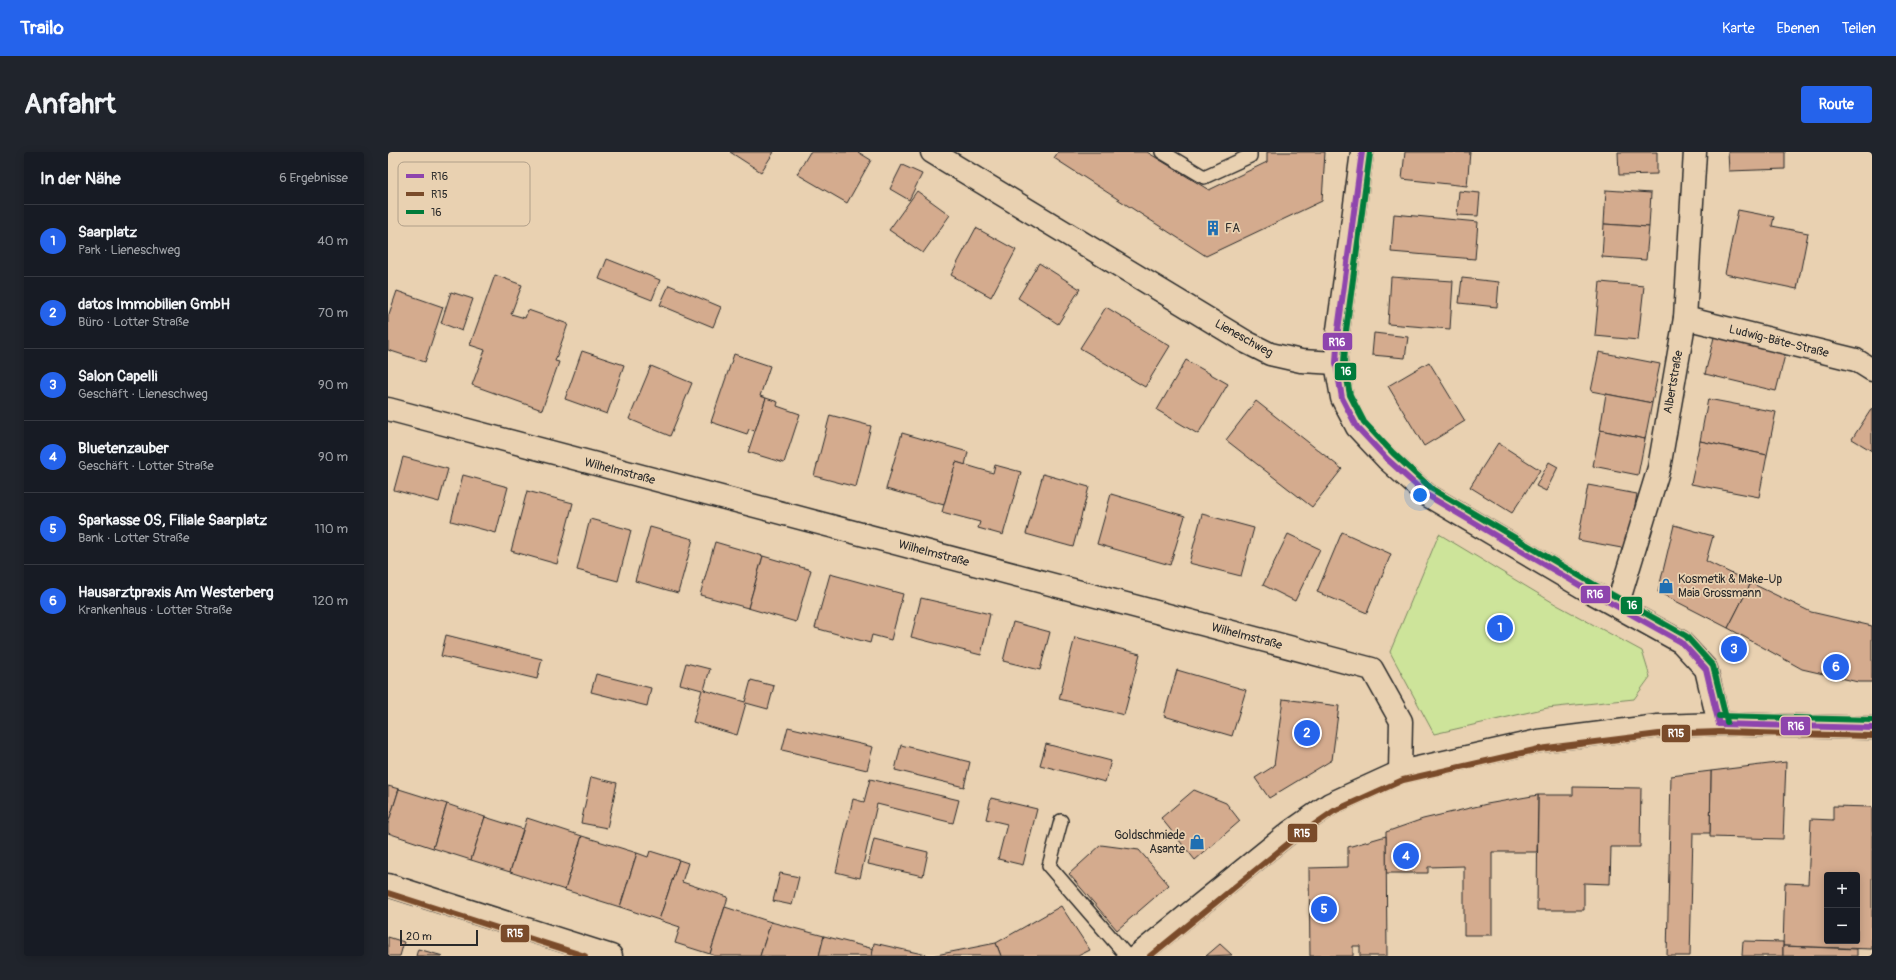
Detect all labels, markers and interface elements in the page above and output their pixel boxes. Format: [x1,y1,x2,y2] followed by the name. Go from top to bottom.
[20,16,64,40] text: Trailo
[1722,20,1755,37] text: Karte
[1777,20,1820,37] text: Ebenen
[1842,20,1876,37] text: Teilen
[1801,86,1872,123] button: Route
[24,87,116,122] text: Anfahrt
[398,162,530,226] legend
[40,168,121,189] text: In der Nähe
[279,170,348,186] text: 6 Ergebnisse
[431,170,448,183] text: R16
[431,188,448,201] text: R15
[431,206,442,219] text: 16
[1204,219,1222,237] building icon: FA
[1225,221,1240,236] place label: FA
[78,223,137,242] text: Saarplatz
[50,233,56,249] text: 1
[317,233,348,249] text: 40 m
[78,242,180,258] text: Park · Lieneschweg
[78,295,230,314] text: datos Immobilien GmbH
[49,305,57,321] text: 2
[318,305,348,321] text: 70 m
[78,314,189,330] text: Büro · Lotter Straße
[1212,316,1276,361] street label: Lieneschweg
[1727,322,1831,361] street label: Ludwig-Bäte-Straße
[1322,332,1353,351] line badge: R16
[1328,336,1346,349] text: R16
[1661,349,1686,415] street label: Albertstraße
[1334,362,1357,381] line badge: 16
[1341,365,1352,378] text: 16
[78,367,157,386] text: Salon Capelli
[49,377,57,393] text: 3
[318,377,348,393] text: 90 m
[78,386,208,402] text: Geschäft · Lieneschweg
[78,439,169,458] text: Bluetenzauber
[49,449,57,465] text: 4
[318,449,348,465] text: 90 m
[583,455,657,488] street label: Wilhelmstraße
[78,458,214,474] text: Geschäft · Lotter Straße
[1410,485,1430,505] your location
[78,511,267,530] text: Sparkasse OS, Filiale Saarplatz
[49,521,57,537] text: 5
[315,521,348,537] text: 110 m
[78,530,189,546] text: Bank · Lotter Straße
[897,537,971,570] street label: Wilhelmstraße
[1678,572,1783,601] place label: Kosmetik & Make-Up Maia Grossmann
[1657,577,1675,595] shop icon: Kosmetik & Make-Up Maia Grossmann
[78,583,274,602] text: Hausarztpraxis Am Westerberg
[1580,585,1611,604] line badge: R16
[1586,588,1604,601] text: R16
[49,593,57,609] text: 6
[312,593,348,609] text: 120 m
[1620,596,1643,615] line badge: 16
[1627,599,1638,612] text: 16
[78,602,232,618] text: Krankenhaus · Lotter Straße
[1487,613,1513,643] pin: 1
[1210,620,1284,653] street label: Wilhelmstraße
[1721,634,1747,664] pin: 3
[1823,652,1849,682] pin: 6
[1780,716,1811,736] line badge: R16
[1294,718,1320,748] pin: 2
[1787,720,1805,733] text: R16
[1661,724,1691,743] line badge: R15
[1668,727,1684,740] text: R15
[1287,823,1318,843] line badge: R15
[1294,827,1310,840] text: R15
[1114,828,1185,857] place label: Goldschmiede Asante
[1188,833,1206,851] shop icon: Goldschmiede Asante
[1393,841,1419,871] pin: 4
[1824,872,1860,944] map controls
[1824,872,1860,908] button: +
[1311,894,1337,924] pin: 5
[1824,908,1860,944] button: −
[500,924,530,943] line badge: R15
[507,927,523,940] text: R15
[400,928,478,947] scale bar
[406,930,432,943] text: 20 m

